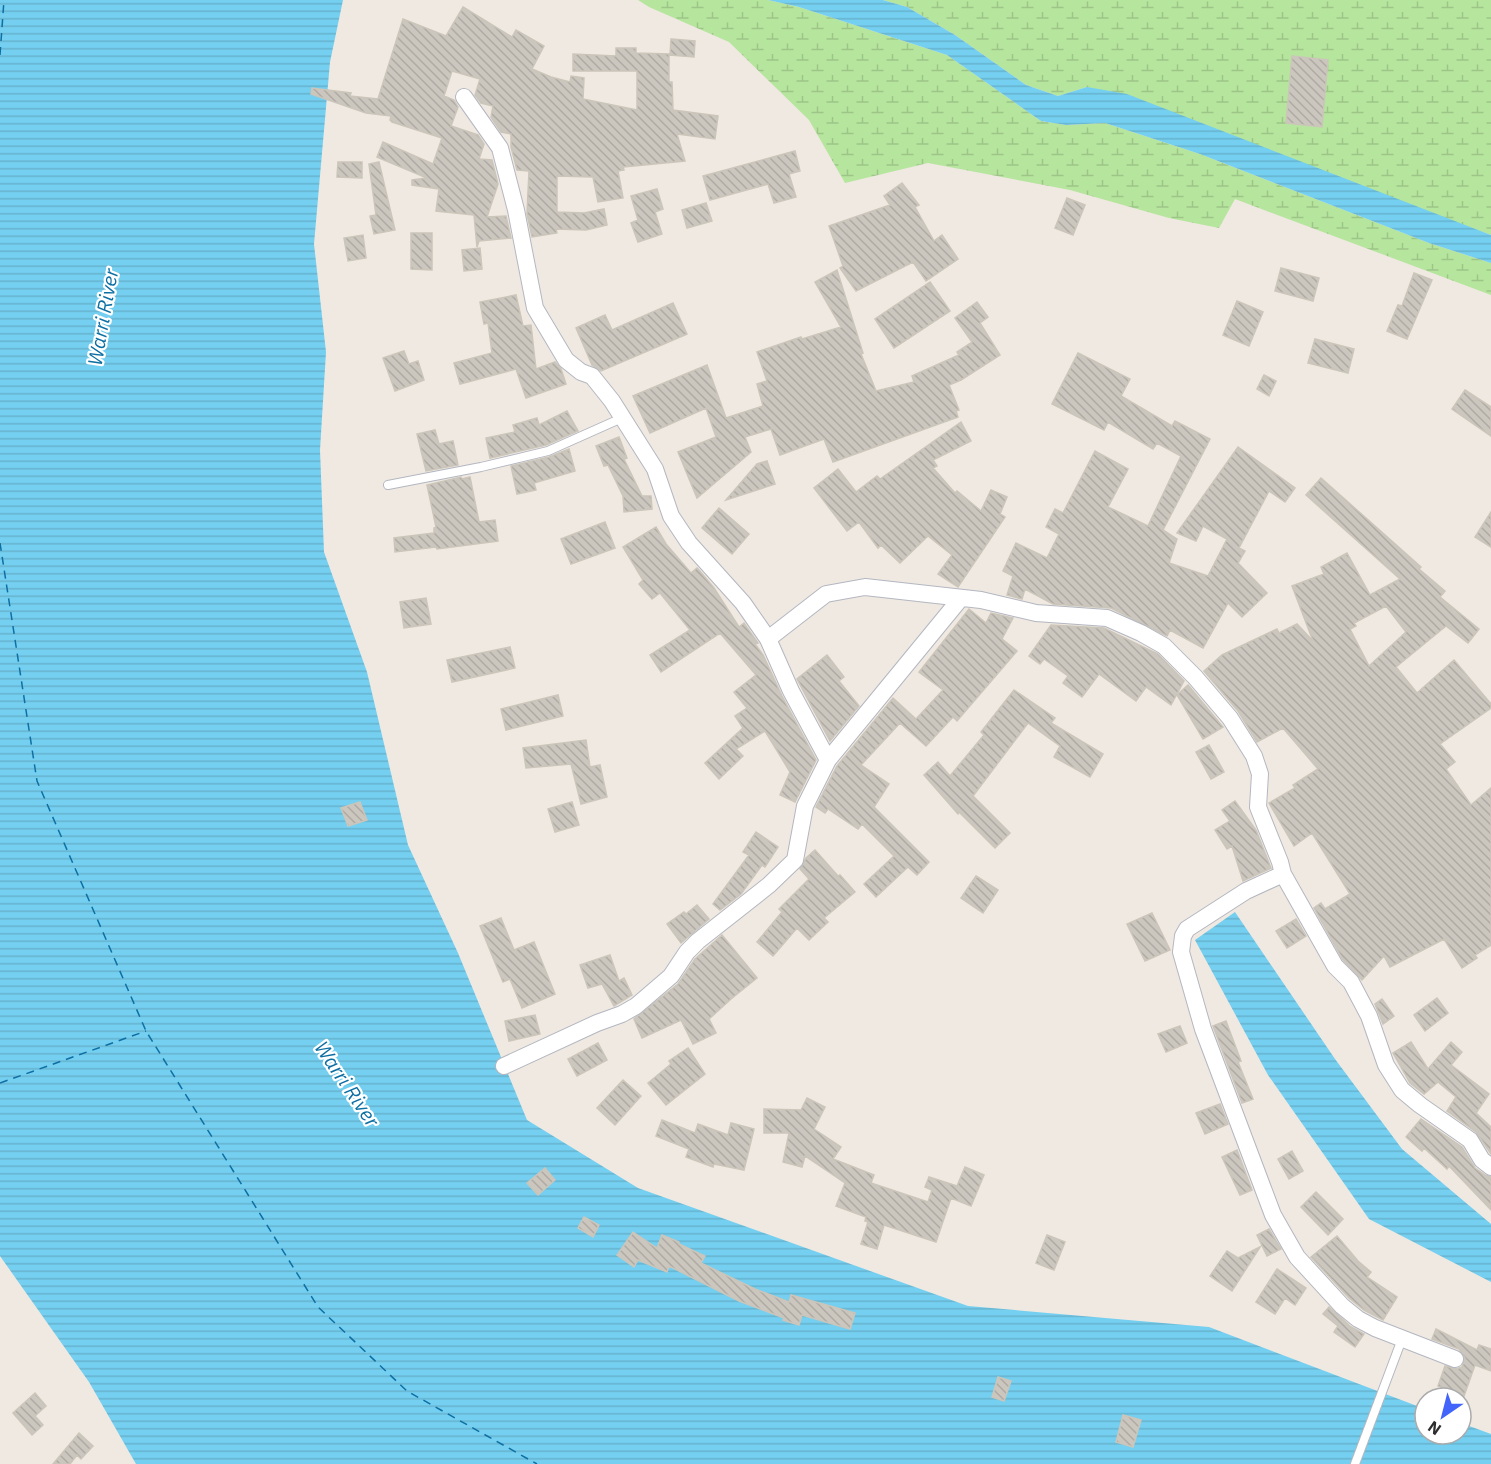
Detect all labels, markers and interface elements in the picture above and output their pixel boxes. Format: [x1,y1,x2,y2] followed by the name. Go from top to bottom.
[81,266,124,368] water label: Warri River
[309,1036,386,1132] water label: Warri River
[1413,1386,1473,1446] north arrow
[1424,1417,1445,1440] text: N

